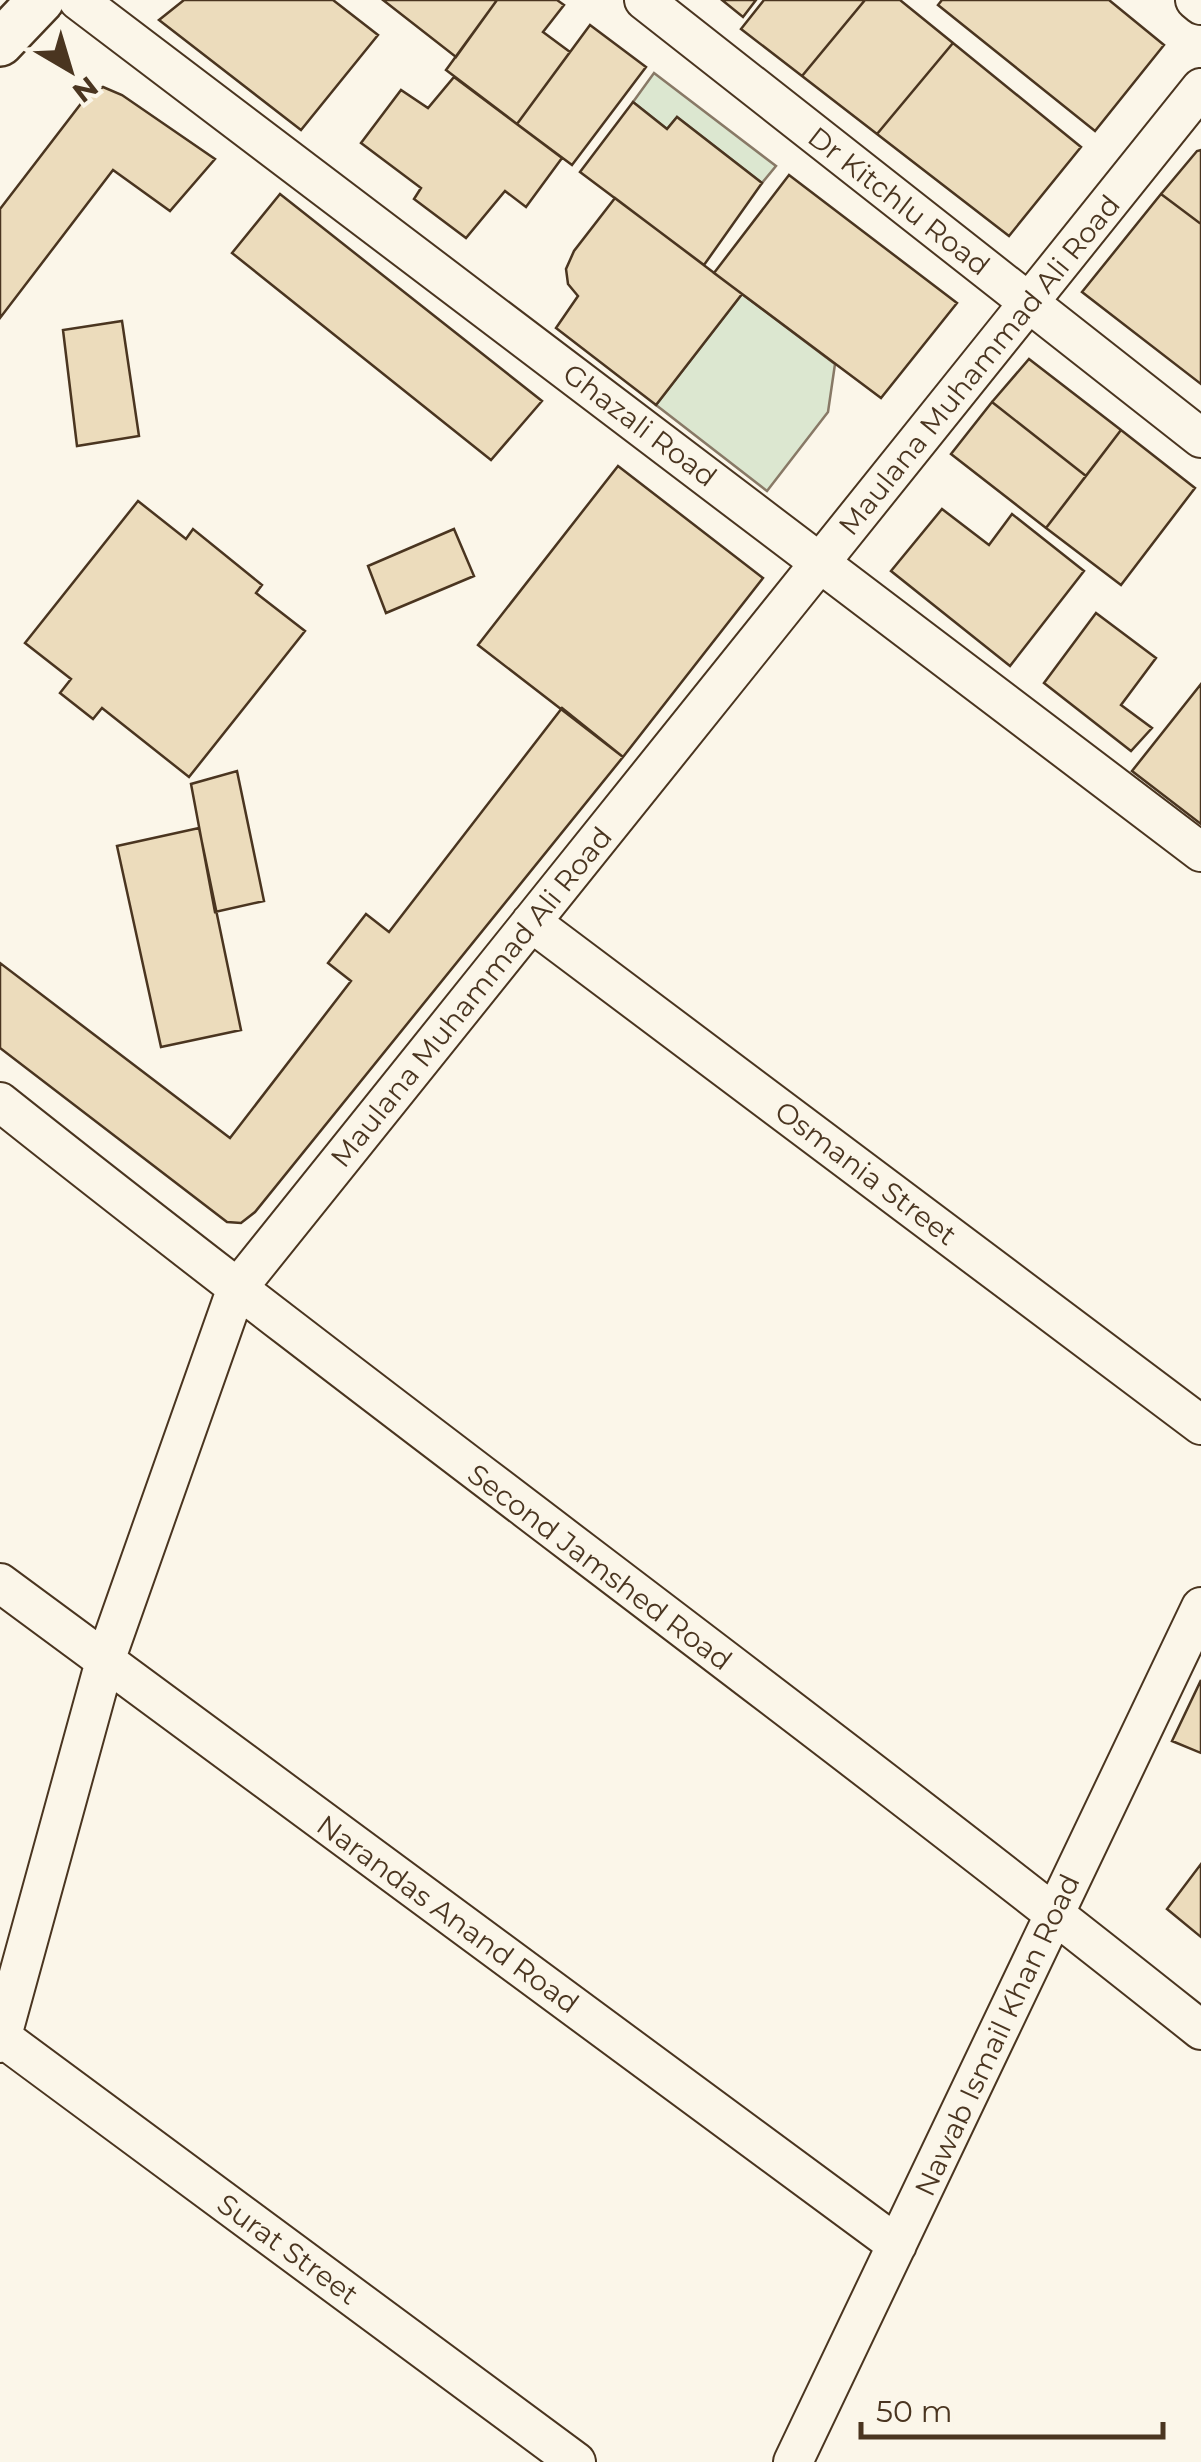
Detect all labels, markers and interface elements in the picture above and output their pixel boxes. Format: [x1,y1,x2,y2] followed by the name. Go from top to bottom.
[20,20,120,120] north arrow
[66,69,105,110] text: N
[801,120,997,282] street label: Dr Kitchlu Road
[831,188,1127,542] street label: Maulana Muhammad Ali Road
[556,356,724,494] street label: Ghazali Road
[323,820,619,1174] street label: Maulana Muhammad Ali Road
[769,1094,963,1252] street label: Osmania Street
[461,1457,739,1677] street label: Second Jamshed Road
[310,1808,586,2020] street label: Narandas Anand Road
[907,1869,1087,2201] street label: Nawab Ismail Khan Road
[211,2186,365,2312] street label: Surat Street
[861,2377,1164,2439] scale bar
[876,2393,953,2430] text: 50 m

